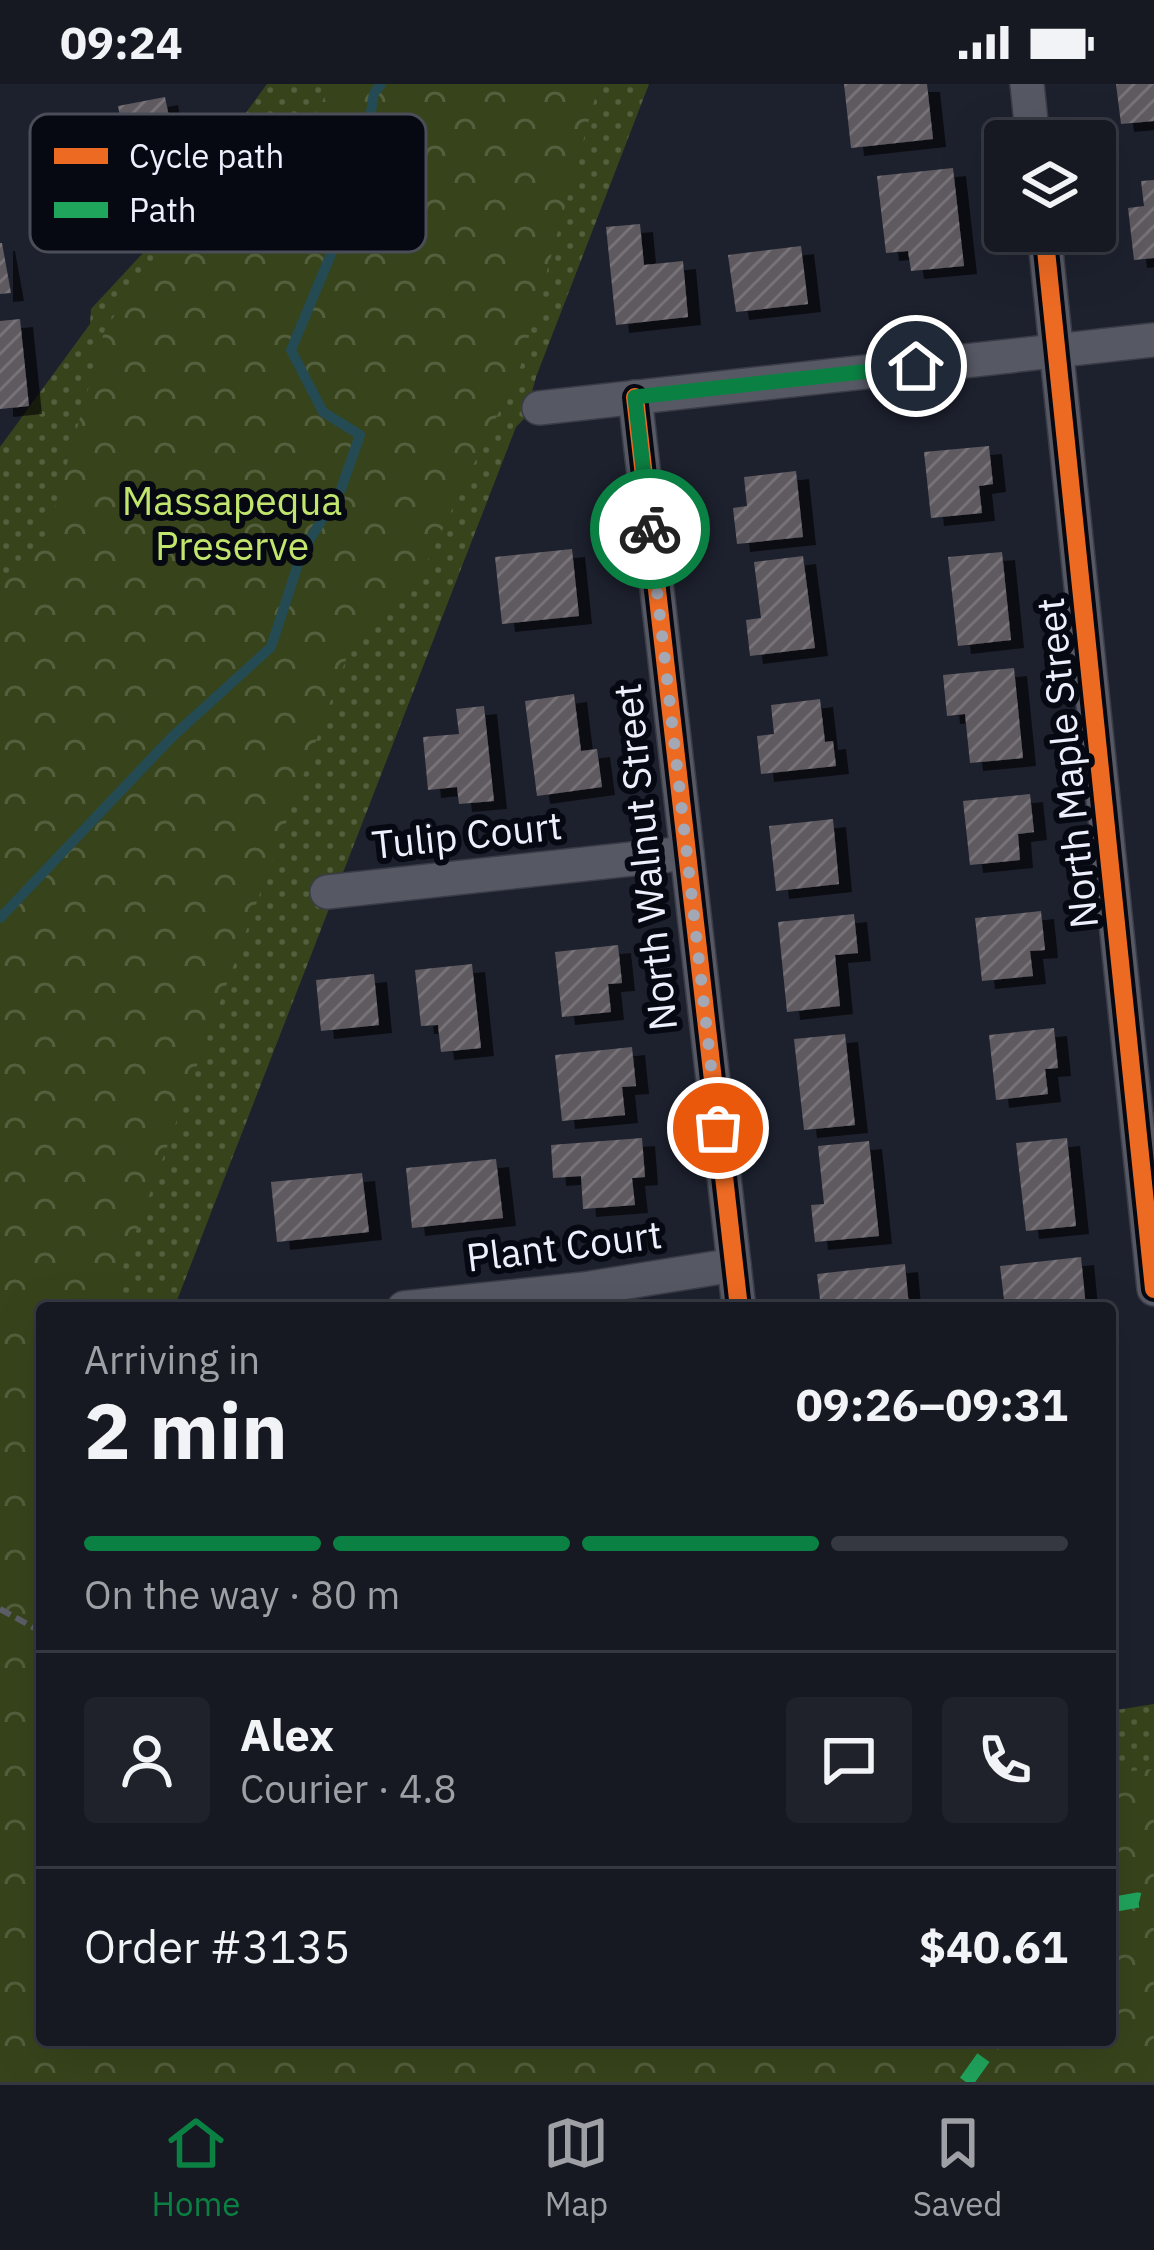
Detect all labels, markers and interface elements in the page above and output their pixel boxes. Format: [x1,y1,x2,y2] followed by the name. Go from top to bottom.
[60,13,183,71] text: 09:24
[30,114,426,252] legend
[984,120,1116,252] map controls
[984,120,1116,252] button: layers
[129,134,284,177] text: Cycle path
[129,188,197,231] text: Path
[865,315,967,417] pin
[883,333,949,399] icon: home
[590,469,710,589] courier
[122,475,342,571] park label: Massapequa Preserve
[617,496,683,562] icon: bike
[1024,595,1109,931] street label: North Maple Street
[601,681,688,1033] street label: North Walnut Street
[369,799,565,870] street label: Tulip Court
[667,1077,769,1179] pin
[685,1095,751,1161] icon: bag
[463,1208,665,1283] street label: Plant Court
[84,1334,260,1385] text: Arriving in
[796,1375,1068,1433] text: 09:26–09:31
[84,1379,288,1480] text: 2 min
[84,1569,400,1620] text: On the way · 80 m
[84,1697,210,1823] button: person
[786,1697,912,1823] button: chat
[942,1697,1068,1823] button: phone
[240,1705,334,1763] text: Alex
[240,1763,457,1814] text: Courier · 4.8
[84,1917,350,1975] text: Order #3135
[919,1917,1068,1975] text: $40.61
[152,2110,240,2225] tab: Home
[543,2110,609,2225] tab: Map
[913,2110,1002,2225] tab: Saved

